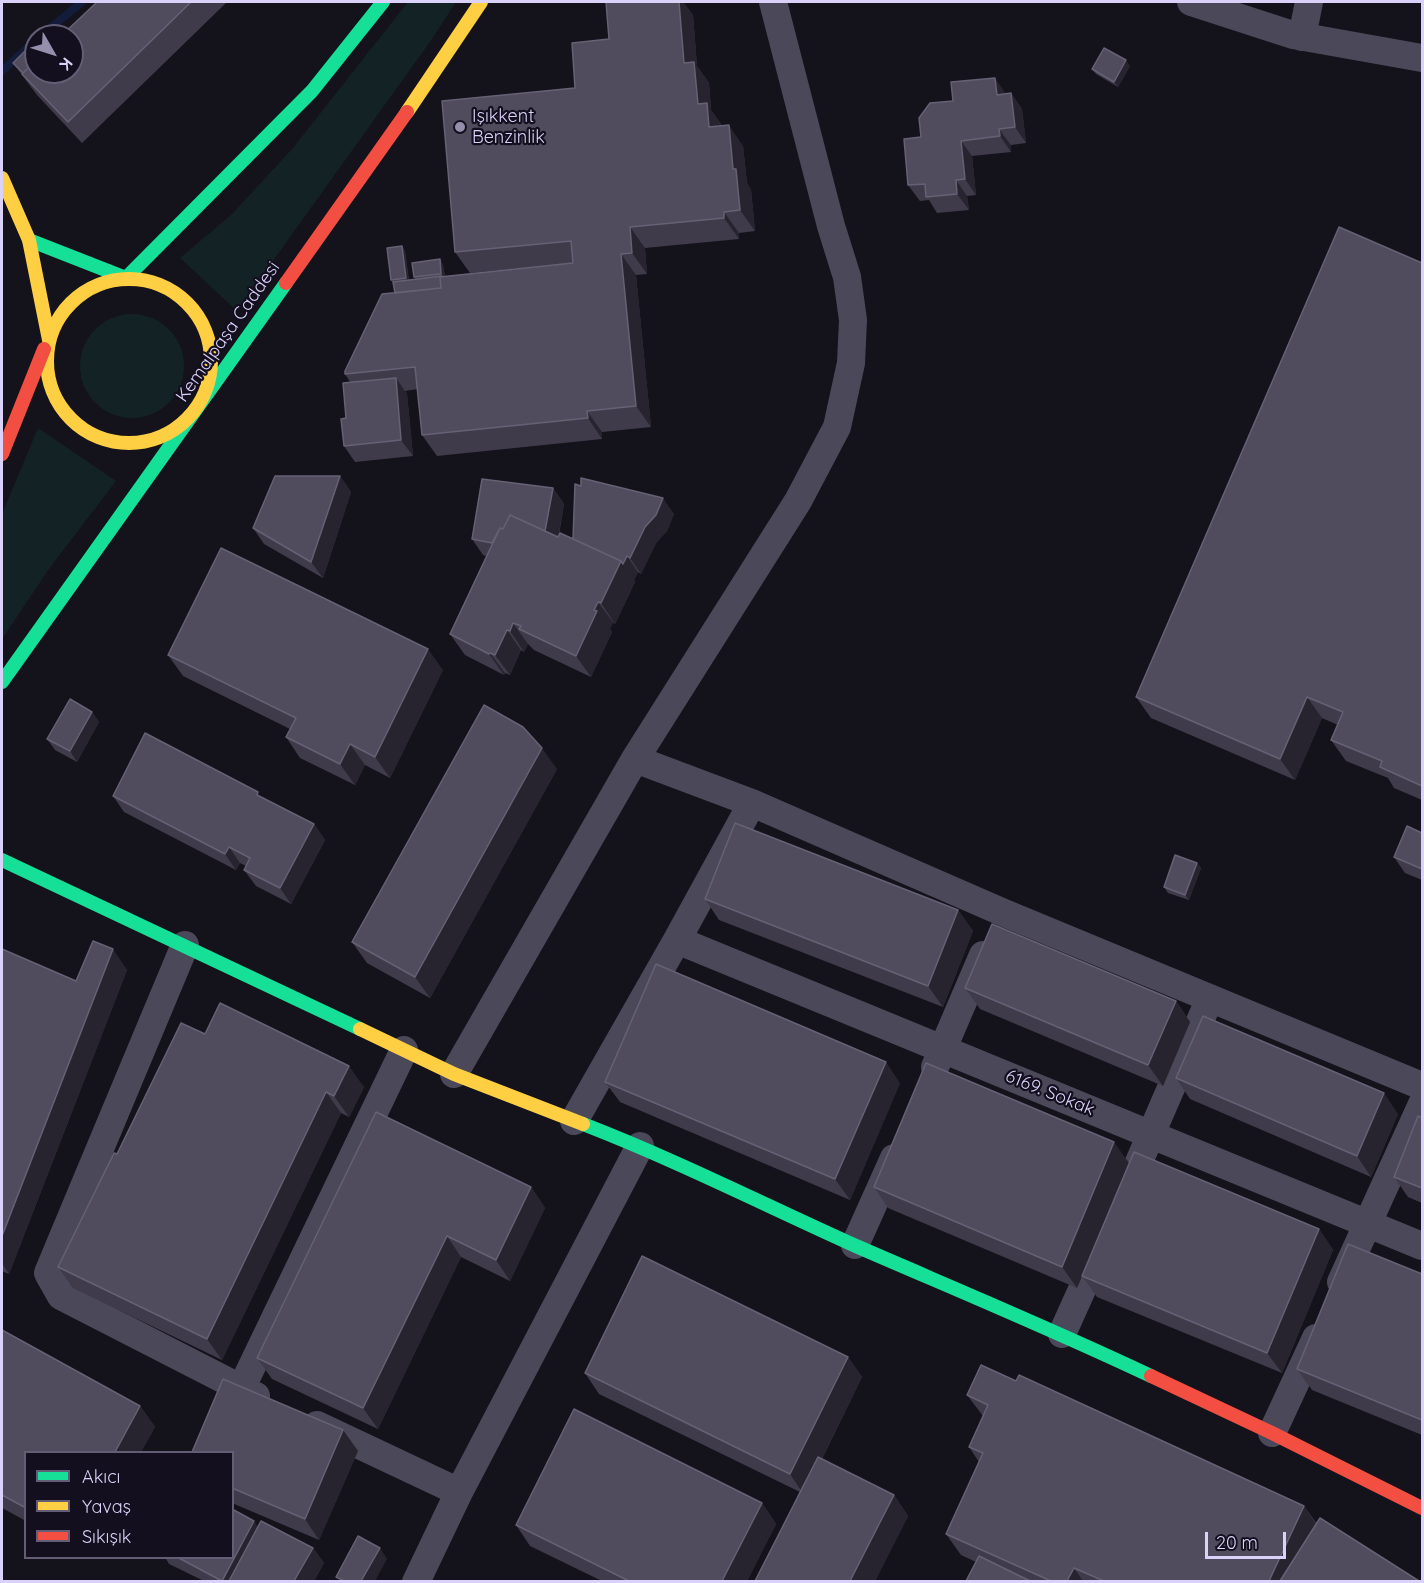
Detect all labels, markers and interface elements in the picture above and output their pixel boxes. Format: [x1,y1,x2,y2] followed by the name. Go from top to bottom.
[24,24,84,84] north arrow
[55,54,78,74] text: K
[472,106,545,148] place label: Işıkkent Benzinlik
[453,120,467,134] marker: Işıkkent Benzinlik
[171,258,285,406] street label: Kemalpaşa Caddesi
[1002,1065,1098,1121] street label: 6169. Sokak
[24,1451,234,1559] legend
[82,1465,120,1488] text: Akıcı
[82,1495,131,1518] text: Yavaş
[1208,1520,1289,1558] scale bar
[82,1525,131,1548] text: Sıkışık
[1216,1531,1258,1554] text: 20 m

